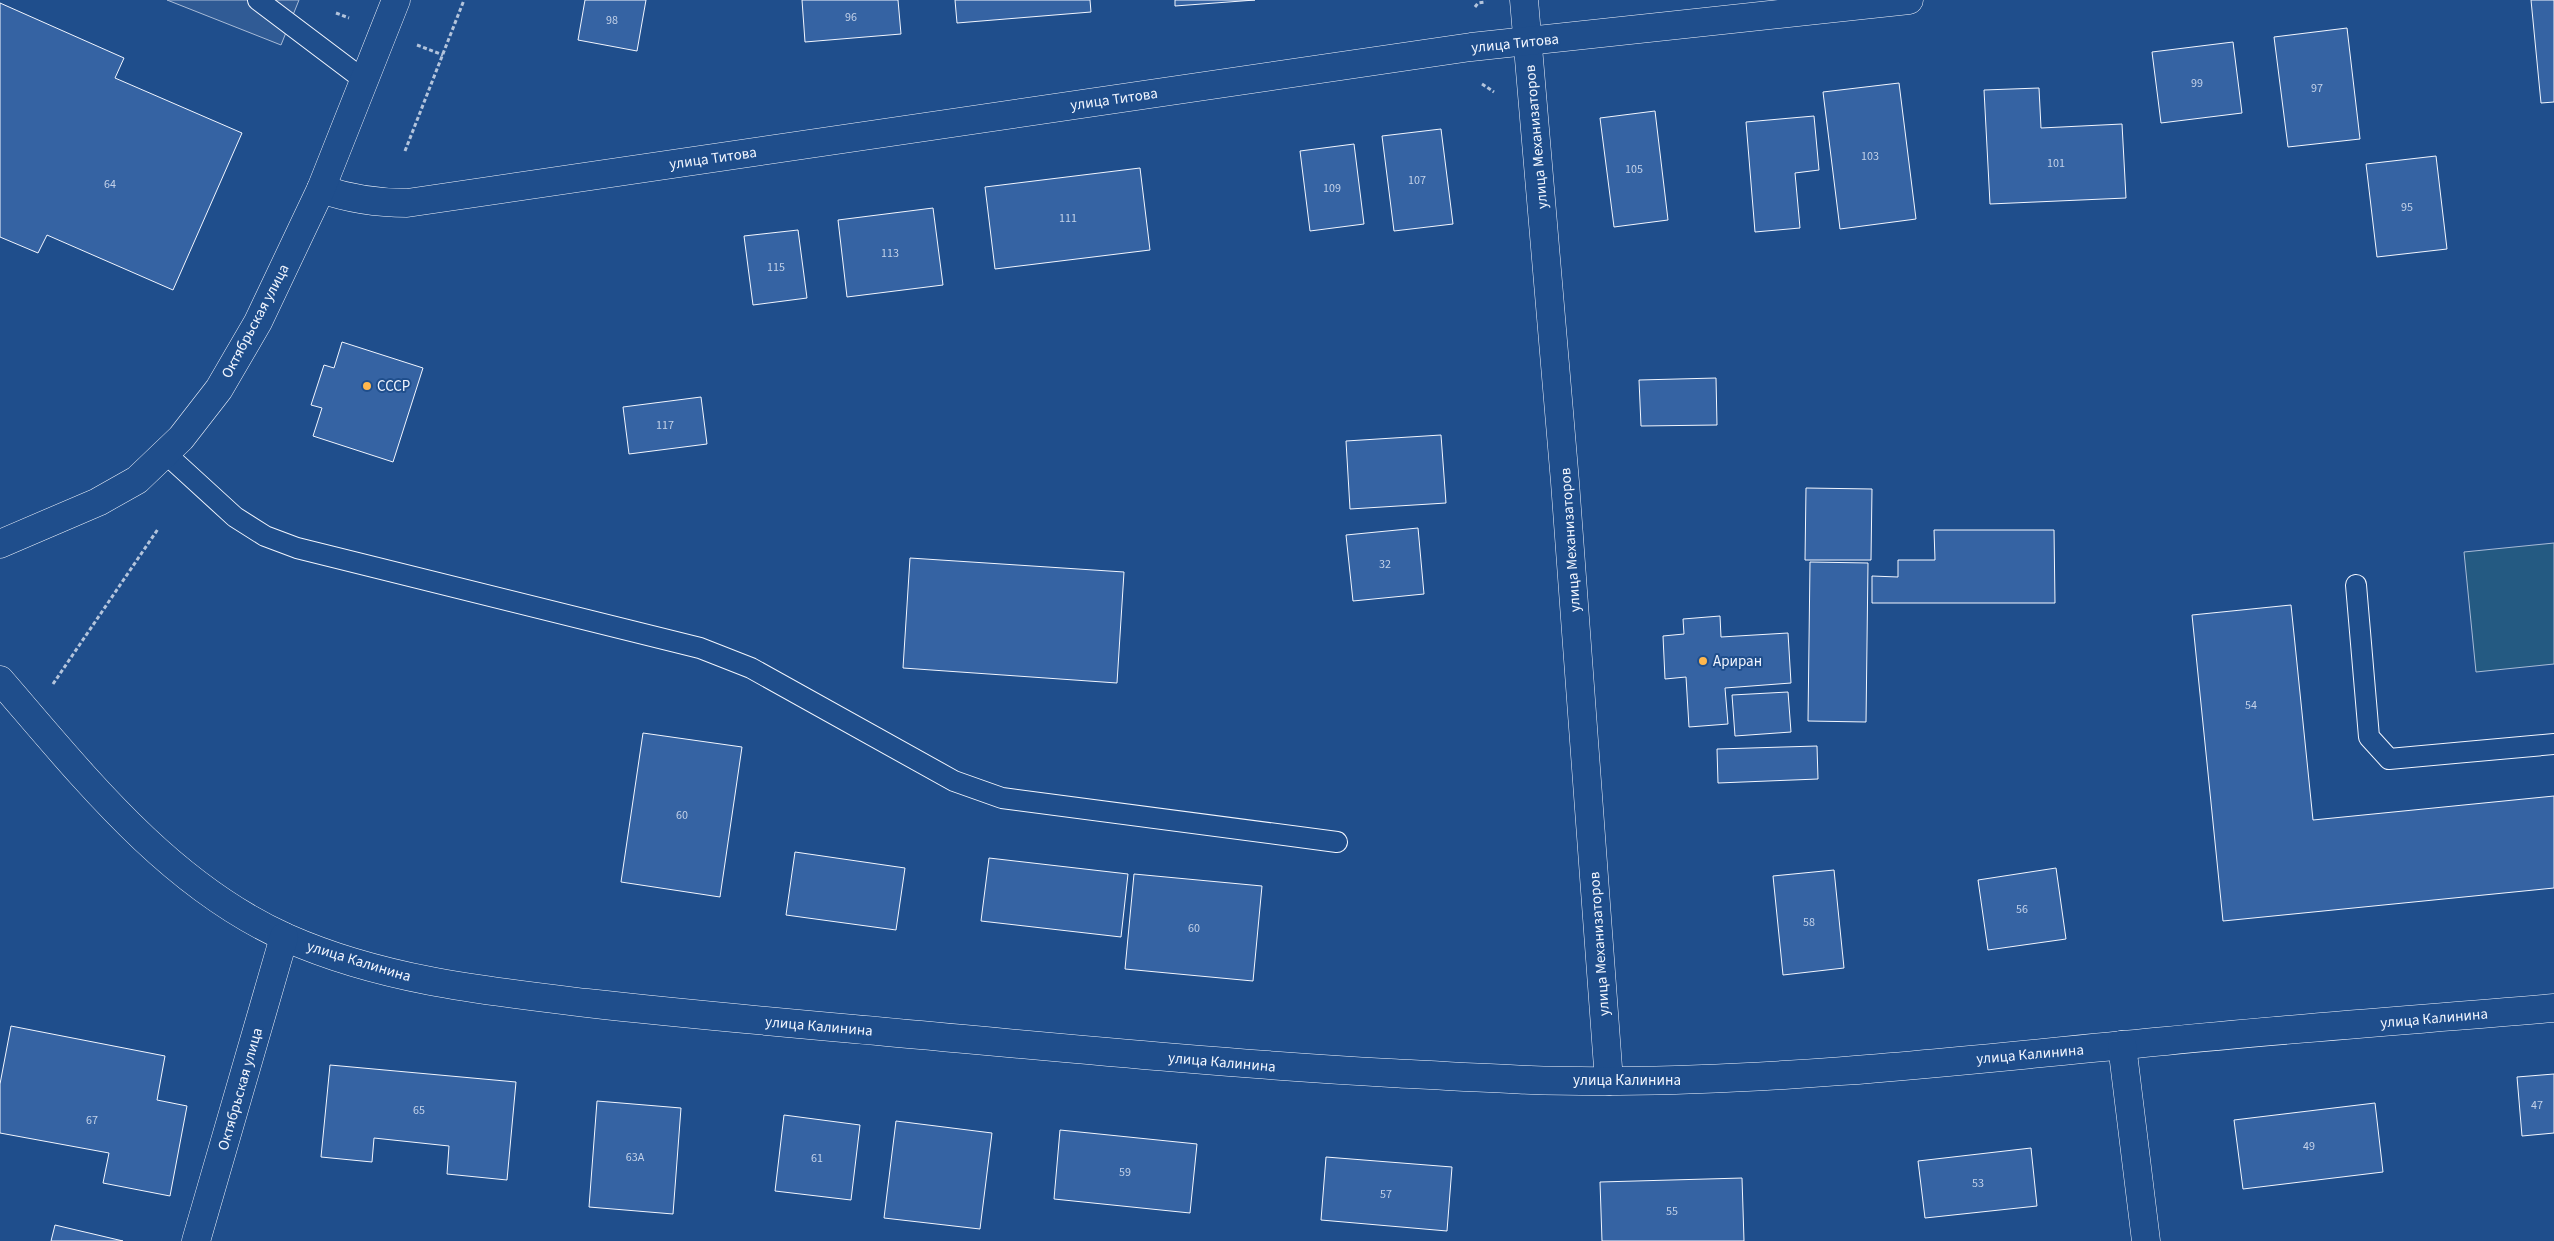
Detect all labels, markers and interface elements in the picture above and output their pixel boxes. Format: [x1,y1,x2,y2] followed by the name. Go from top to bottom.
[845,9,857,26] house number: 96
[606,12,618,29] house number: 98
[1470,28,1560,59] street label: улица Титова
[1520,64,1553,210] street label: улица Механизаторов
[2191,75,2203,92] house number: 99
[2311,80,2323,97] house number: 97
[1069,83,1159,116] street label: улица Титова
[668,142,758,175] street label: улица Титова
[1861,148,1879,165] house number: 103
[2047,155,2065,172] house number: 101
[1625,161,1643,178] house number: 105
[1408,172,1426,189] house number: 107
[104,176,116,193] house number: 64
[1323,180,1341,197] house number: 109
[2401,199,2413,216] house number: 95
[1059,210,1077,227] house number: 111
[881,245,899,262] house number: 113
[767,259,785,276] house number: 115
[216,260,294,382] street label: Октябрьская улица
[377,376,410,397] place label: СССР
[361,380,373,392] marker: СССР
[656,417,674,434] house number: 117
[1555,467,1586,613] street label: улица Механизаторов
[1379,556,1391,573] house number: 32
[1713,651,1762,672] place label: Ариран
[1697,655,1709,667] marker: Ариран
[2245,697,2257,714] house number: 54
[676,807,688,824] house number: 60
[1584,871,1615,1017] street label: улица Механизаторов
[2016,901,2028,918] house number: 56
[1803,914,1815,931] house number: 58
[1188,920,1200,937] house number: 60
[304,936,414,987] street label: улица Калинина
[2379,1003,2489,1034] street label: улица Калинина
[764,1011,874,1042] street label: улица Калинина
[213,1025,268,1153] street label: Октябрьская улица
[1975,1039,2085,1070] street label: улица Калинина
[1167,1047,1277,1078] street label: улица Калинина
[1573,1070,1681,1091] street label: улица Калинина
[2531,1097,2543,1114] house number: 47
[413,1102,425,1119] house number: 65
[86,1112,98,1129] house number: 67
[2303,1138,2315,1155] house number: 49
[626,1149,645,1166] house number: 63А
[811,1150,823,1167] house number: 61
[1119,1164,1131,1181] house number: 59
[1972,1175,1984,1192] house number: 53
[1380,1186,1392,1203] house number: 57
[1666,1203,1678,1220] house number: 55

